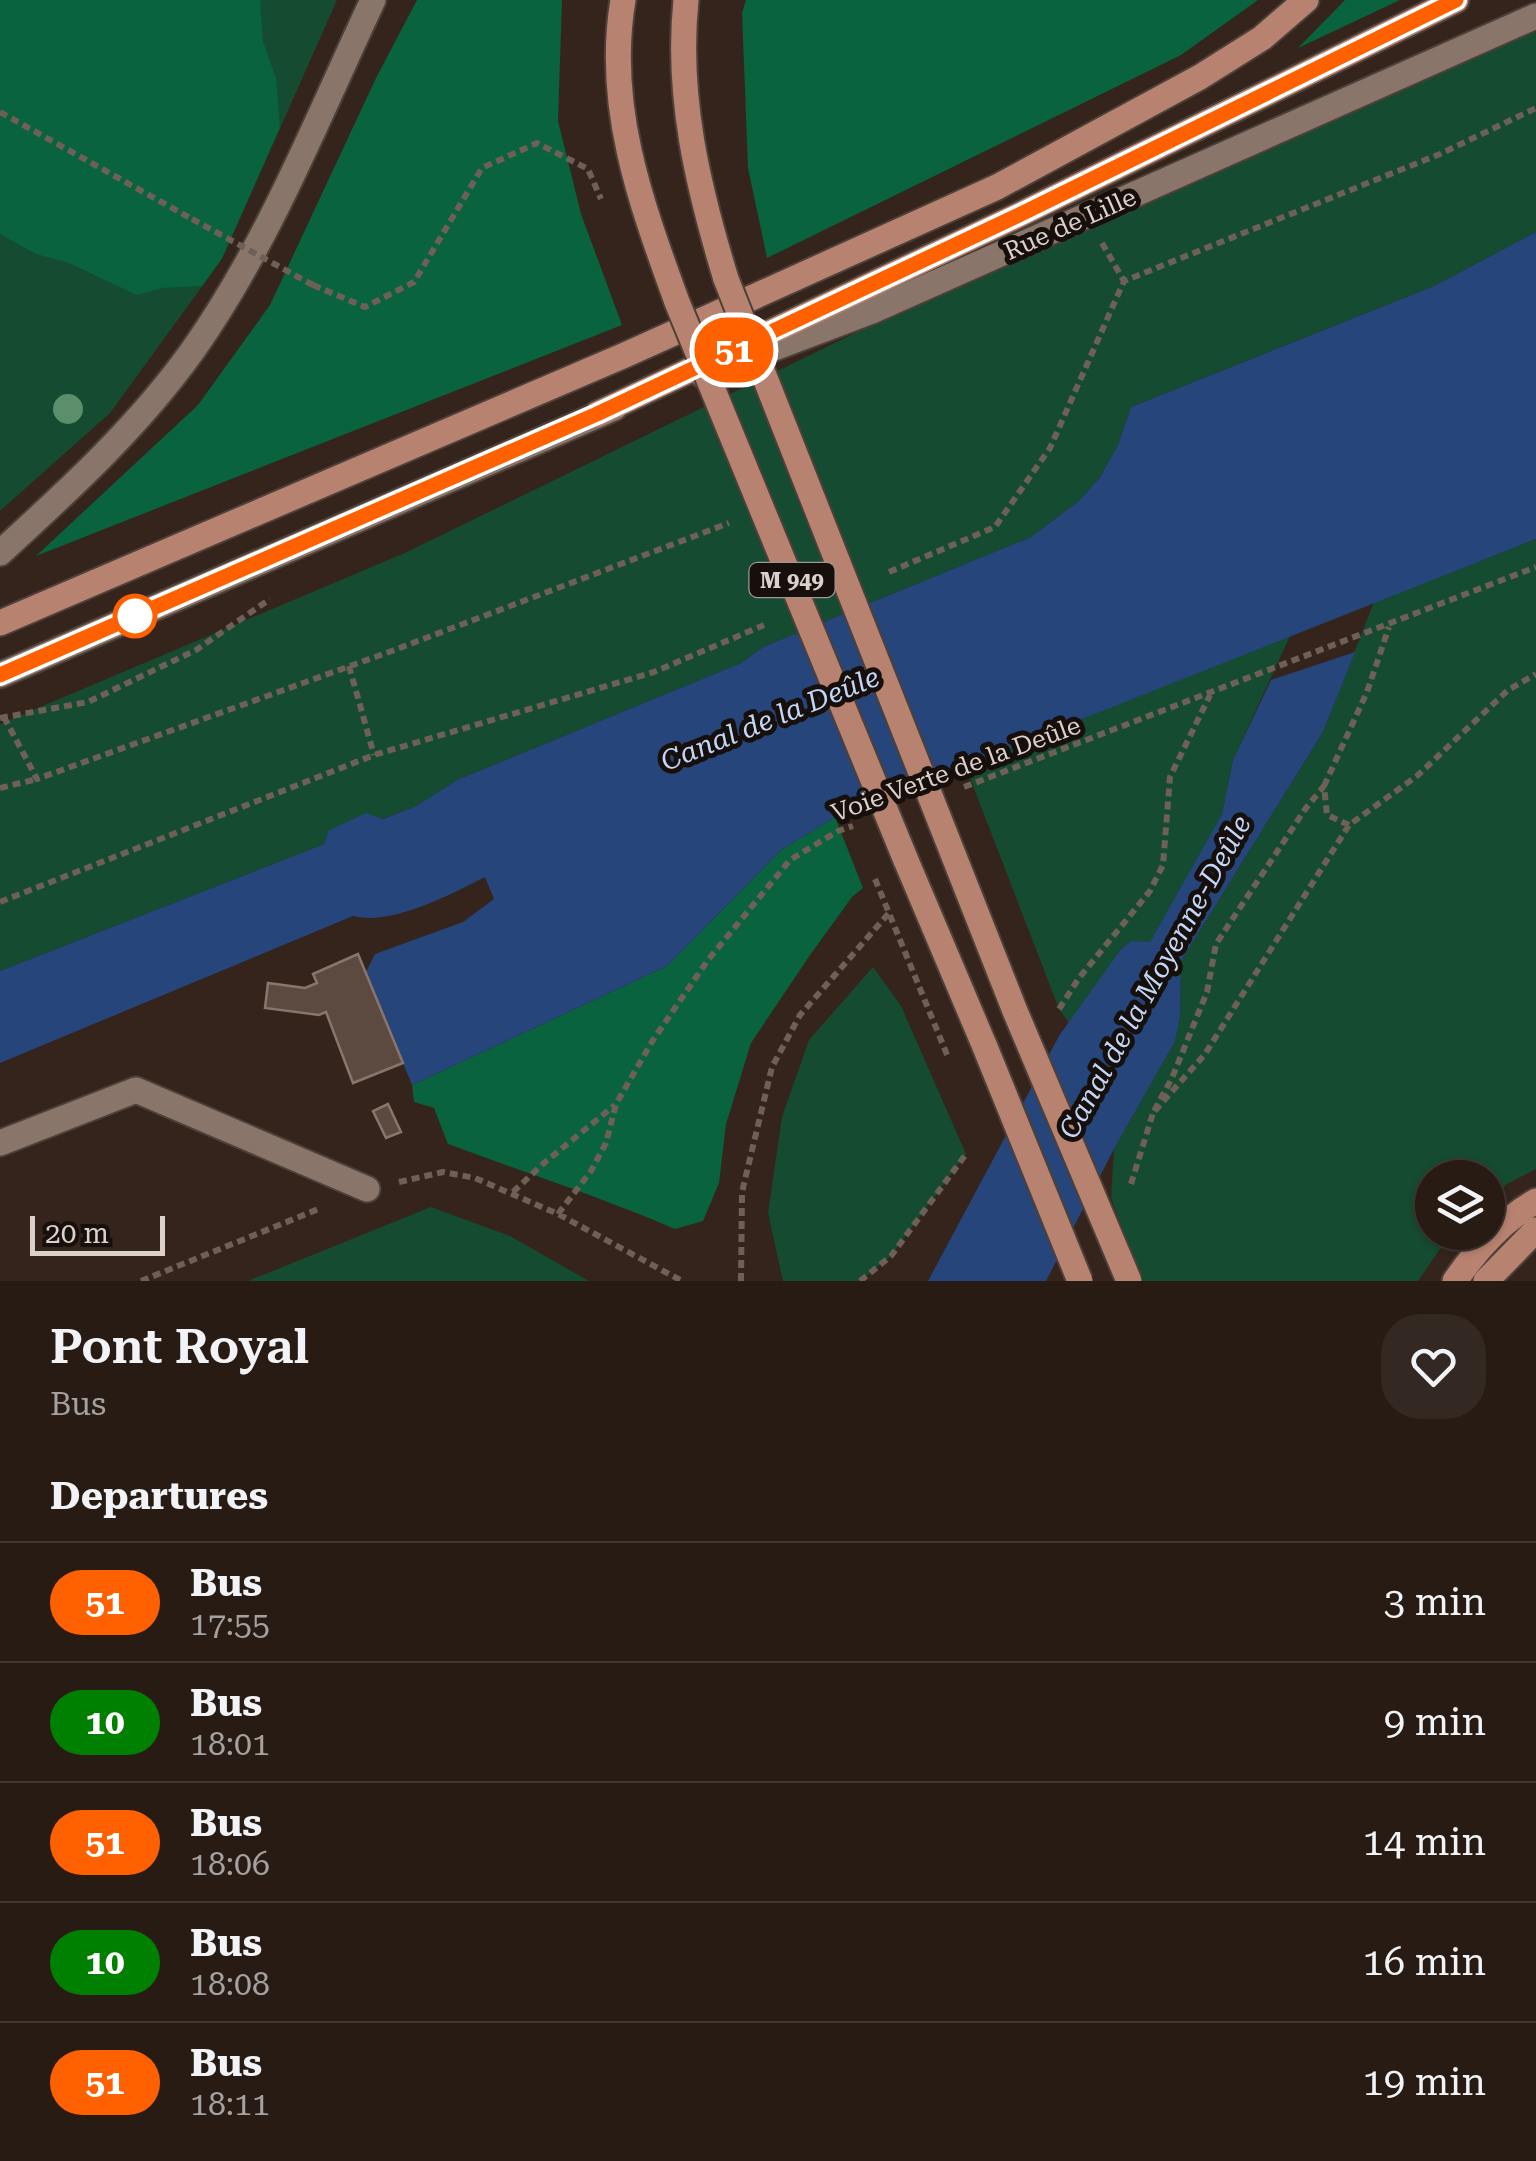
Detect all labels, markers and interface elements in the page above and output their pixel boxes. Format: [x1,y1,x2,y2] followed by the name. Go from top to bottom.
[1000,182,1140,266] street label: Rue de Lille
[689,318,779,382] line badge: 51
[714,330,754,371] text: 51
[750,563,834,597] road number: M 949
[114,595,156,637] unlabelled marker
[656,660,884,778] water label: Canal de la Deûle
[827,710,1085,828] street label: Voie Verte de la Deûle
[1052,810,1258,1144] water label: Canal de la Moyenne-Deûle
[1415,1160,1505,1250] map controls
[1415,1160,1505,1250] button: layers
[30,1211,165,1256] scale bar
[45,1217,109,1250] text: 20 m
[1381,1314,1486,1419] button: heart
[50,1319,309,1375] text: Pont Royal
[50,1385,106,1423] text: Bus
[50,1474,268,1518] text: Departures
[190,1561,262,1605] text: Bus
[1384,1580,1486,1624] text: 3 min
[85,1582,125,1623] text: 51
[190,1605,270,1643] text: 17:55
[190,1681,262,1725] text: Bus
[1384,1700,1486,1744] text: 9 min
[85,1702,125,1743] text: 10
[190,1725,270,1763] text: 18:01
[190,1801,262,1845] text: Bus
[1363,1820,1486,1864] text: 14 min
[85,1822,125,1863] text: 51
[190,1845,270,1883] text: 18:06
[190,1921,262,1965] text: Bus
[1363,1940,1486,1984] text: 16 min
[85,1942,125,1983] text: 10
[190,1965,270,2003] text: 18:08
[190,2041,262,2085] text: Bus
[1363,2060,1486,2104] text: 19 min
[85,2062,125,2103] text: 51
[190,2085,270,2123] text: 18:11

